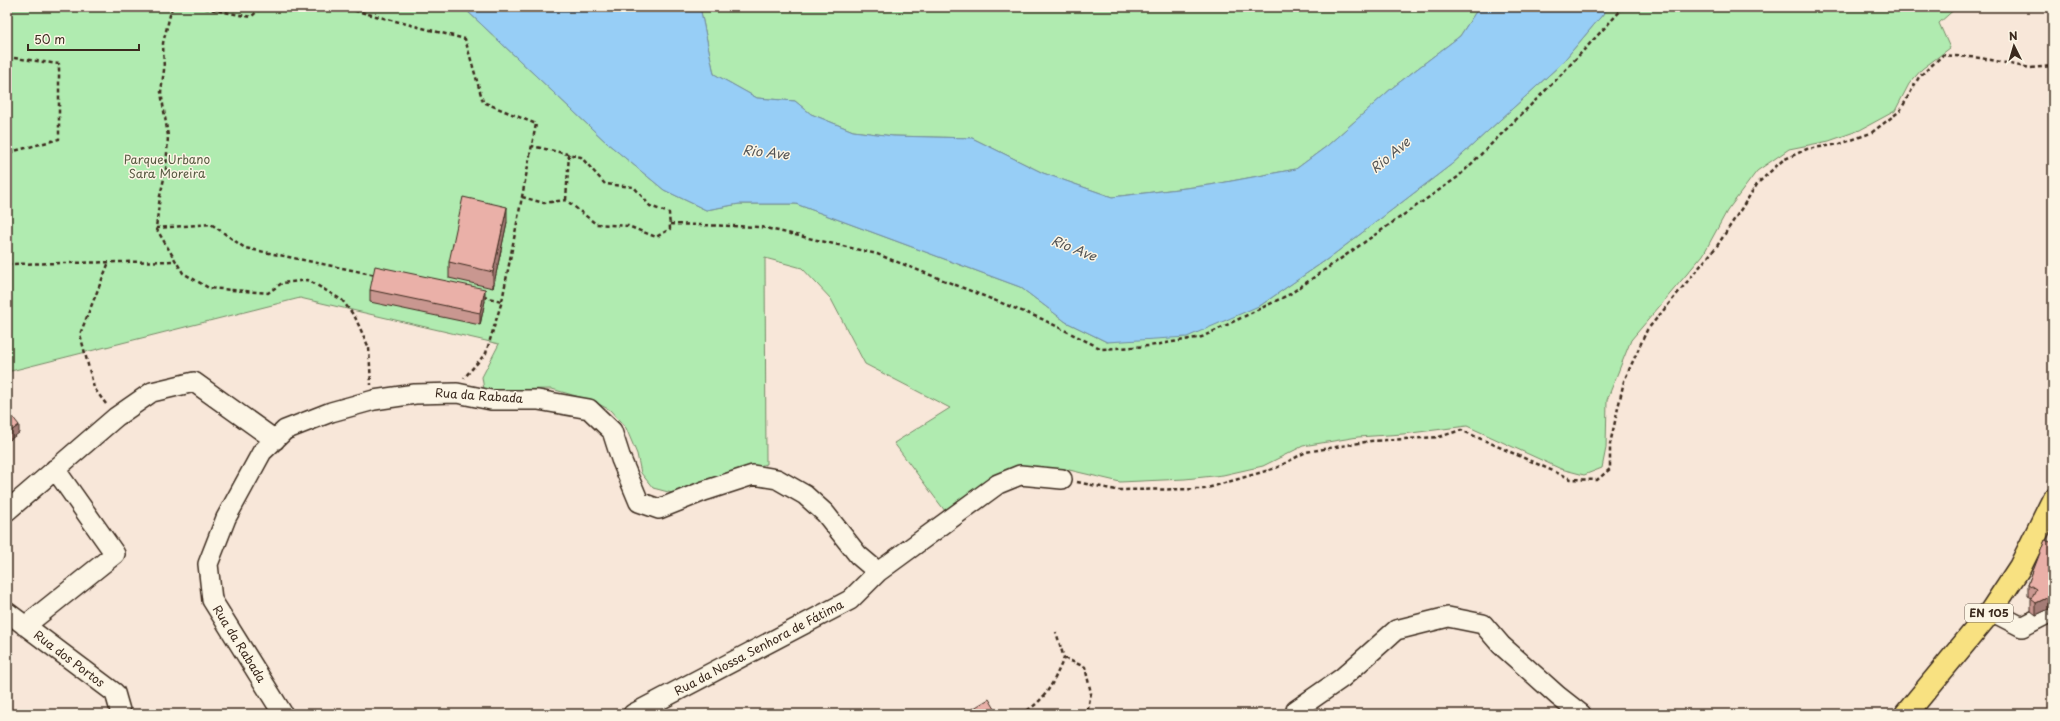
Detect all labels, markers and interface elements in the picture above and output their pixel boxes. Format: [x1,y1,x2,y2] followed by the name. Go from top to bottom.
[28,26,139,52] scale bar
[1994,26,2034,66] north arrow
[2008,27,2018,44] text: N
[34,30,65,48] text: 50 m
[1366,132,1415,177] water label: Rio Ave
[742,140,791,164] water label: Rio Ave
[124,150,211,182] park label: Parque Urbano Sara Moreira
[1049,230,1100,266] water label: Rio Ave
[434,383,524,407] street label: Rua da Rabada
[671,595,847,699] street label: Rua da Nossa Senhora de Fátima
[209,601,271,686] street label: Rua da Rabada
[1965,604,2013,622] road number: EN 105
[30,626,109,691] street label: Rua dos Portos

